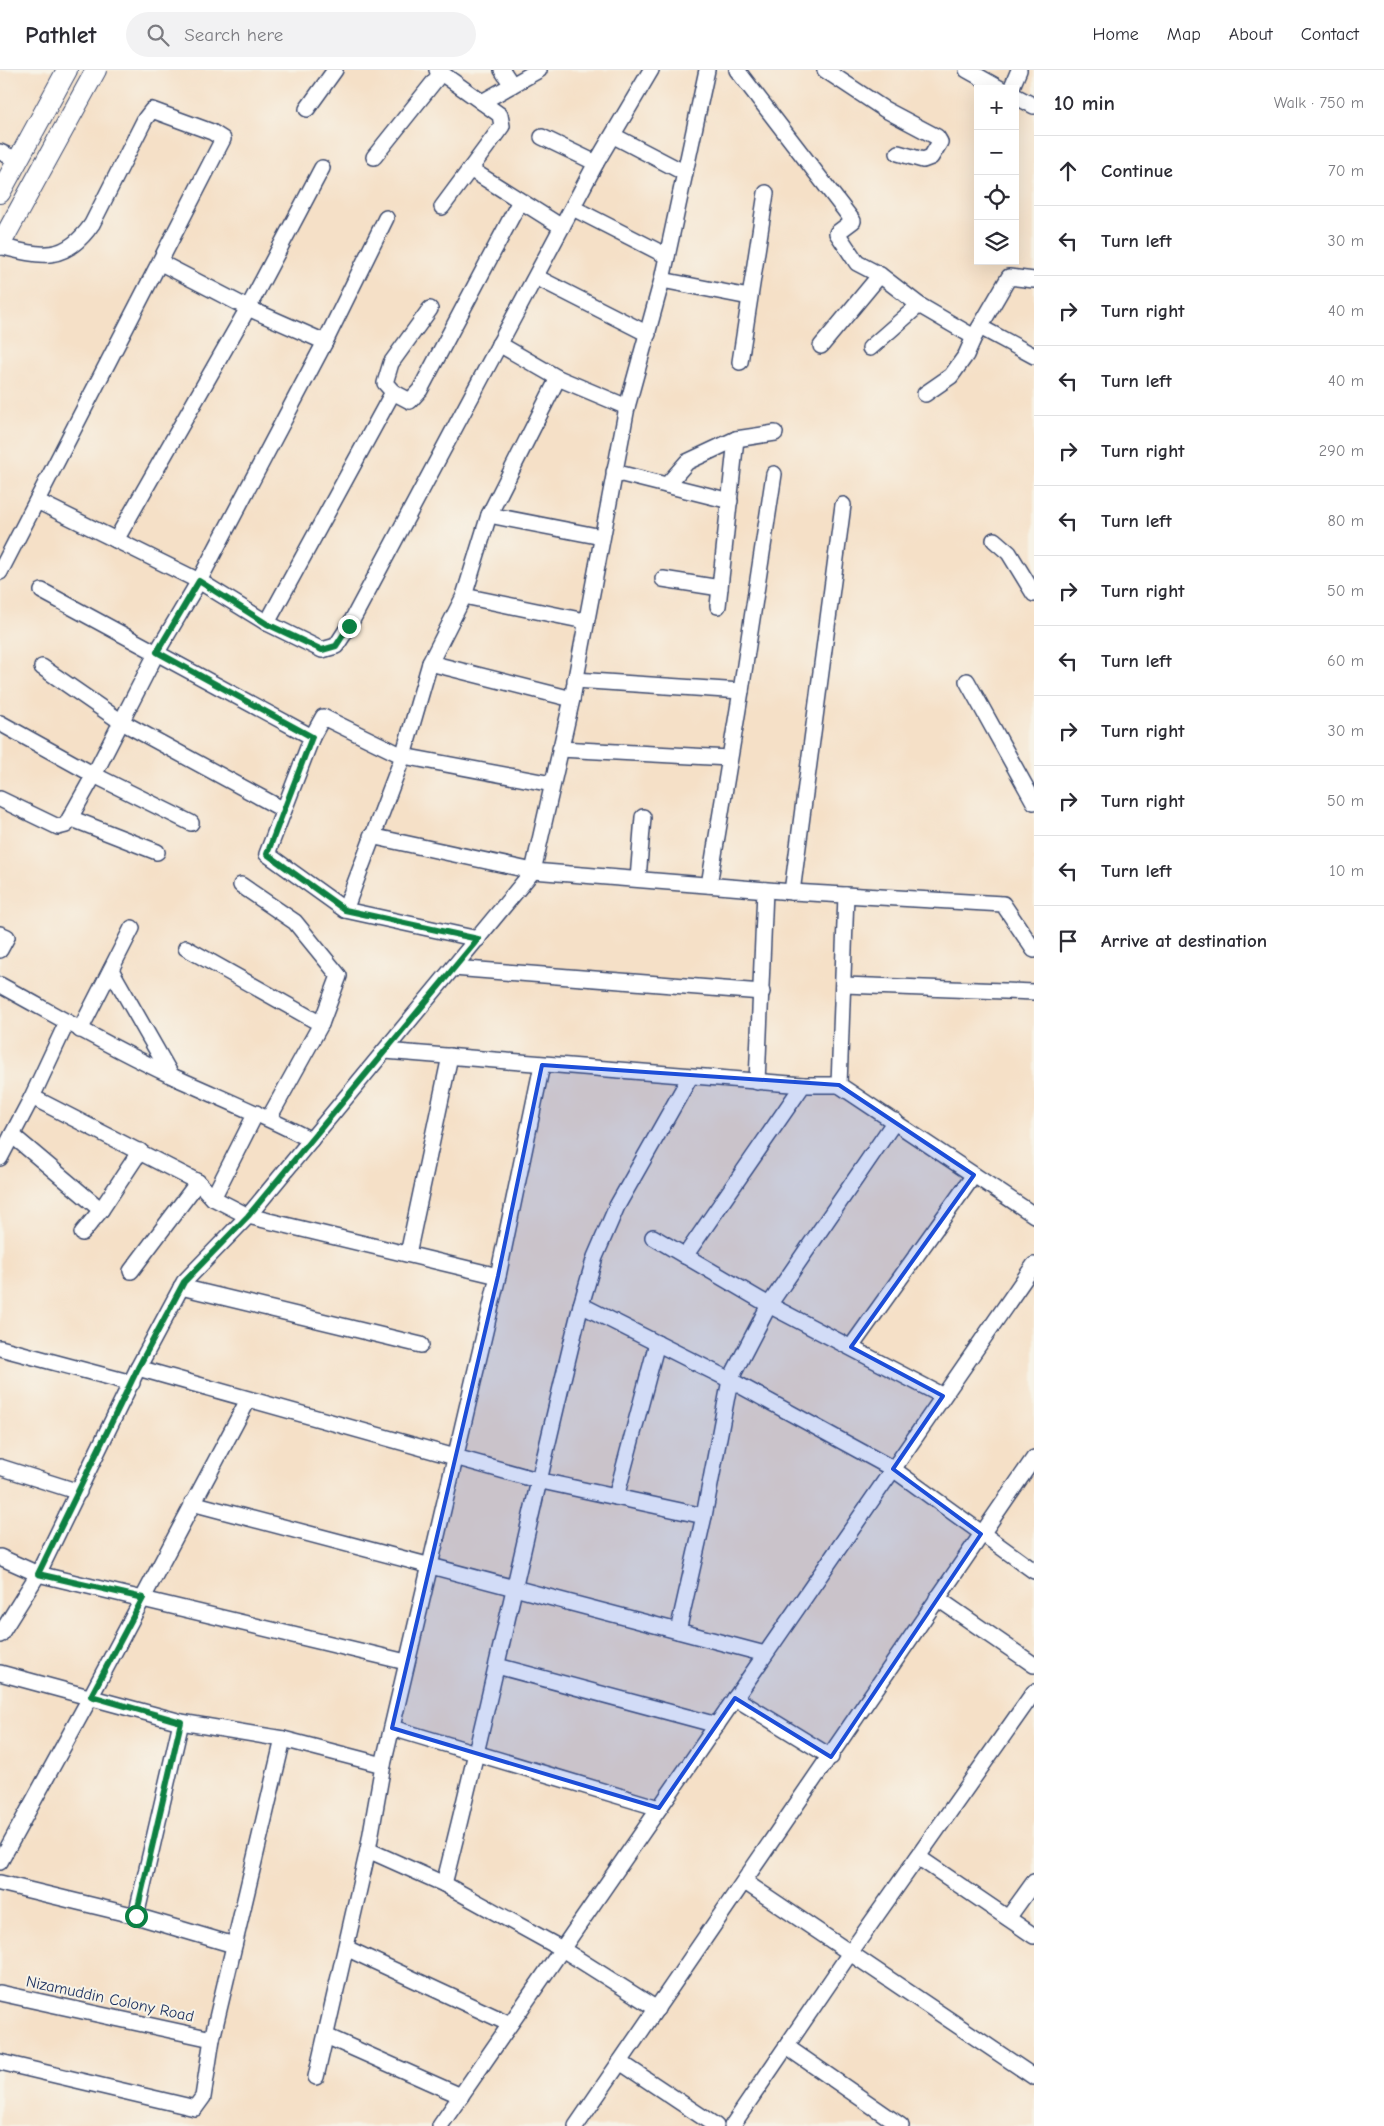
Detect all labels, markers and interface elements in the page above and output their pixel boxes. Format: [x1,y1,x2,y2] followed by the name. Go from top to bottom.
[126,12,476,57] search box
[25,21,96,49] text: Pathlet
[144,21,172,49] icon: search
[184,24,283,46] text: Search here
[1092,24,1139,45] text: Home
[1167,24,1201,45] text: Map
[1229,24,1273,45] text: About
[1301,24,1359,45] text: Contact
[974,85,1019,265] map controls
[974,85,1019,130] button: +
[1054,91,1115,115] text: 10 min
[1274,94,1364,112] text: Walk · 750 m
[974,130,1019,175] button: −
[1054,157,1082,185] icon: ahead
[1101,160,1173,182] text: Continue
[1328,162,1364,180] text: 70 m
[974,175,1019,220] button: locate
[974,220,1019,265] button: layers
[1054,227,1082,255] icon: left
[1101,230,1172,252] text: Turn left
[1328,232,1364,250] text: 30 m
[1054,297,1082,325] icon: right
[1101,300,1185,322] text: Turn right
[1328,302,1364,320] text: 40 m
[1054,367,1082,395] icon: left
[1101,370,1172,392] text: Turn left
[1328,372,1364,390] text: 40 m
[1054,437,1082,465] icon: right
[1101,440,1185,462] text: Turn right
[1319,442,1364,460] text: 290 m
[1054,507,1082,535] icon: left
[1101,510,1172,532] text: Turn left
[1327,512,1364,530] text: 80 m
[1054,577,1082,605] icon: right
[1101,580,1185,602] text: Turn right
[1327,582,1364,600] text: 50 m
[338,615,361,638] route end
[1054,647,1082,675] icon: left
[1101,650,1172,672] text: Turn left
[1327,652,1364,670] text: 60 m
[1054,717,1082,745] icon: right
[1101,720,1185,742] text: Turn right
[1328,722,1364,740] text: 30 m
[1054,787,1082,815] icon: right
[1101,790,1185,812] text: Turn right
[1327,792,1364,810] text: 50 m
[1054,857,1082,885] icon: left
[1101,860,1172,882] text: Turn left
[1329,862,1364,880] text: 10 m
[1054,927,1082,955] icon: arrive
[1101,930,1267,952] text: Arrive at destination
[125,1905,148,1928] route start
[24,1972,196,2026] street label: Nizamuddin Colony Road

